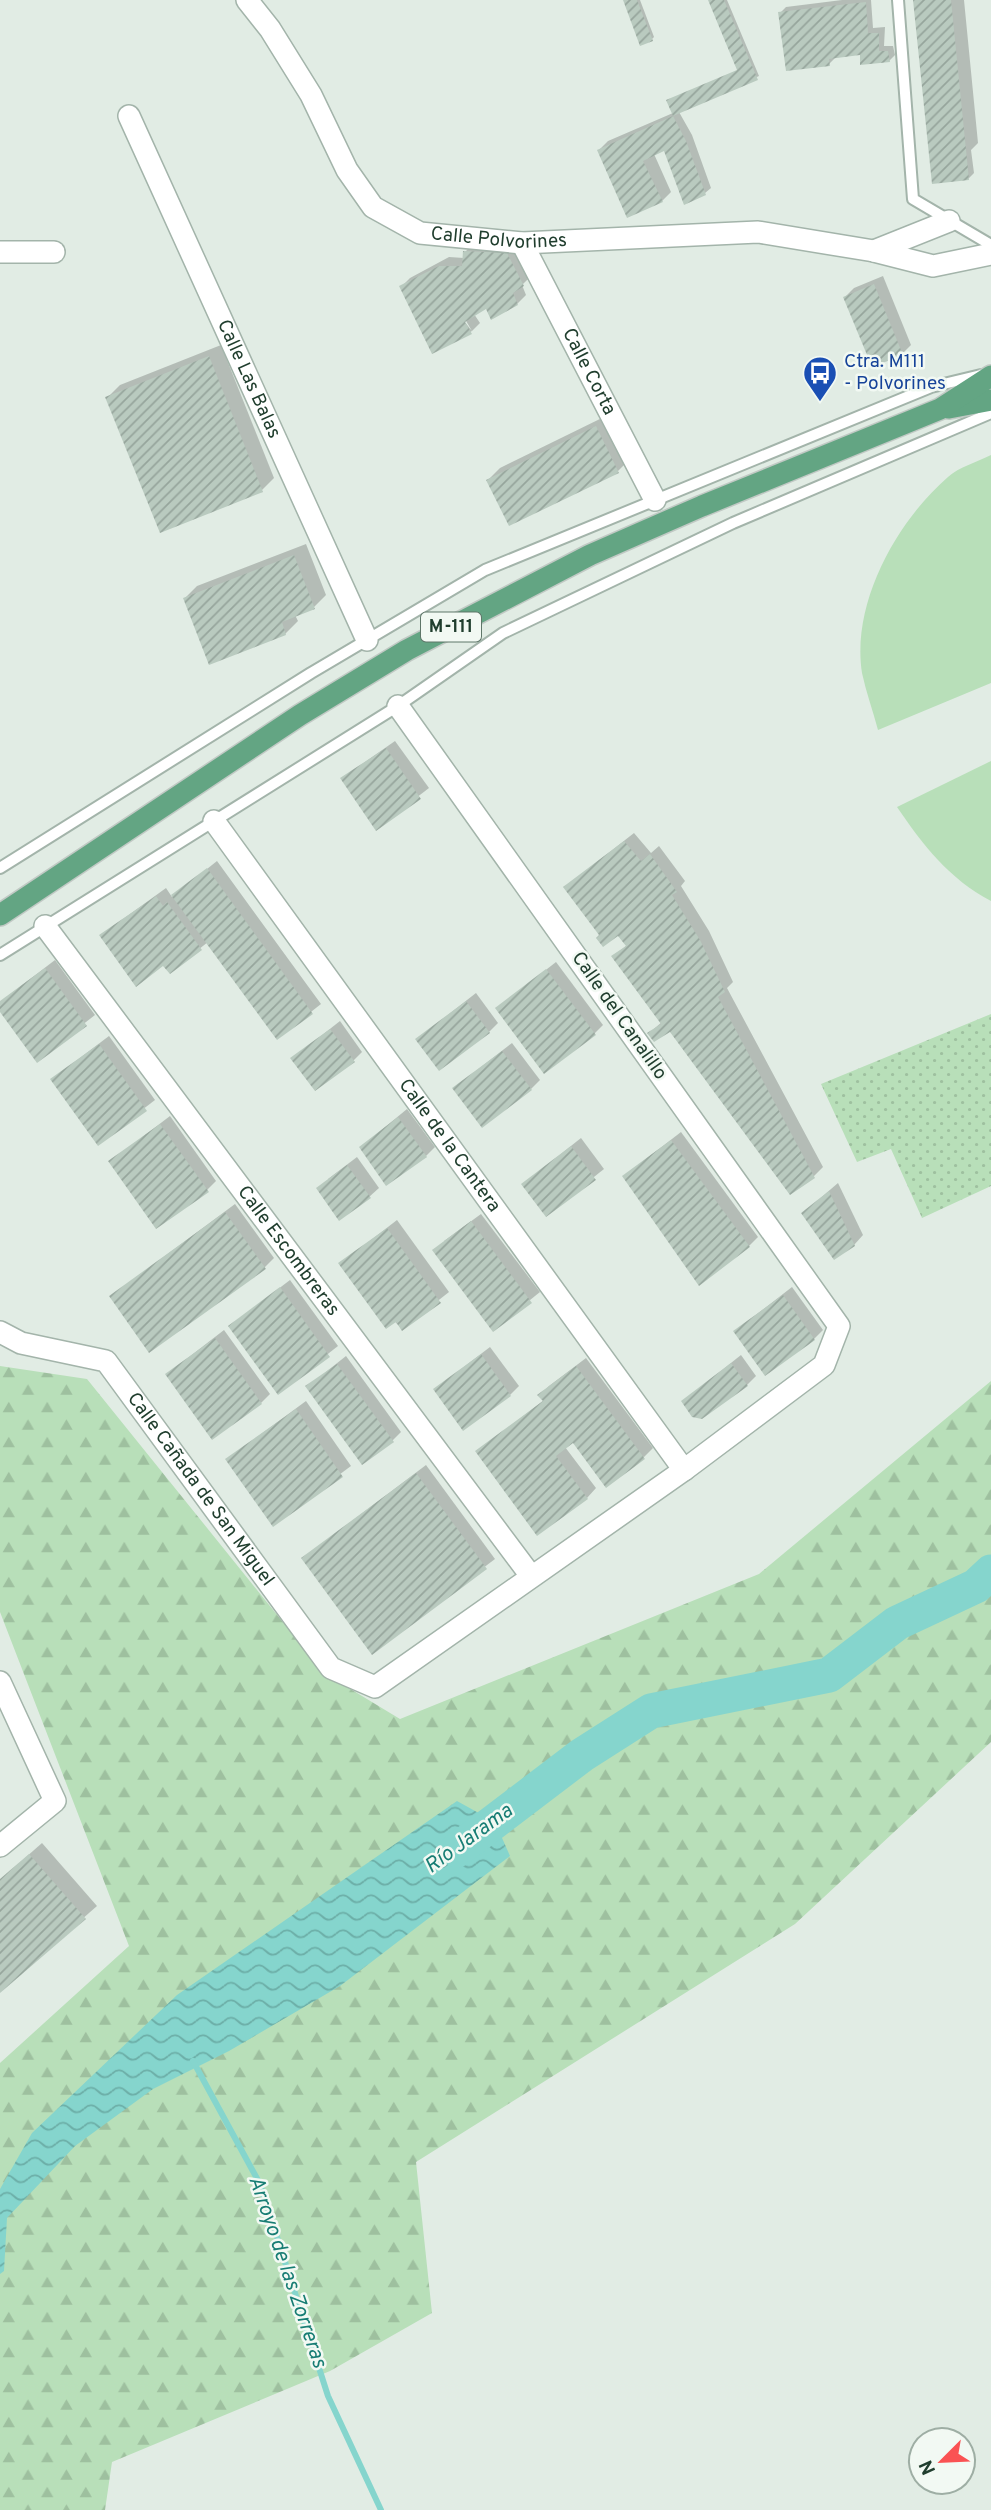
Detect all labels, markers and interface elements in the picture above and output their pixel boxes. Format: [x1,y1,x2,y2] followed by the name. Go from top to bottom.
[430,222,568,255] street label: Calle Polvorines
[211,316,286,442] street label: Calle Las Balas
[556,324,621,419] street label: Calle Corta
[844,350,946,396] place label: Ctra. M111 - Polvorines
[801,354,839,403] bus stop icon: Ctra. M111 - Polvorines
[421,612,481,642] road number: M-111
[566,947,672,1085] street label: Calle del Canalillo
[393,1074,506,1217] street label: Calle de la Cantera
[232,1181,345,1321] street label: Calle Escombreras
[121,1388,279,1591] street label: Calle Cañada de San Miguel
[420,1798,519,1880] water label: Río Jarama
[242,2173,333,2372] water label: Arroyo de las Zorreras
[907,2426,977,2496] north arrow
[915,2456,942,2478] text: N

